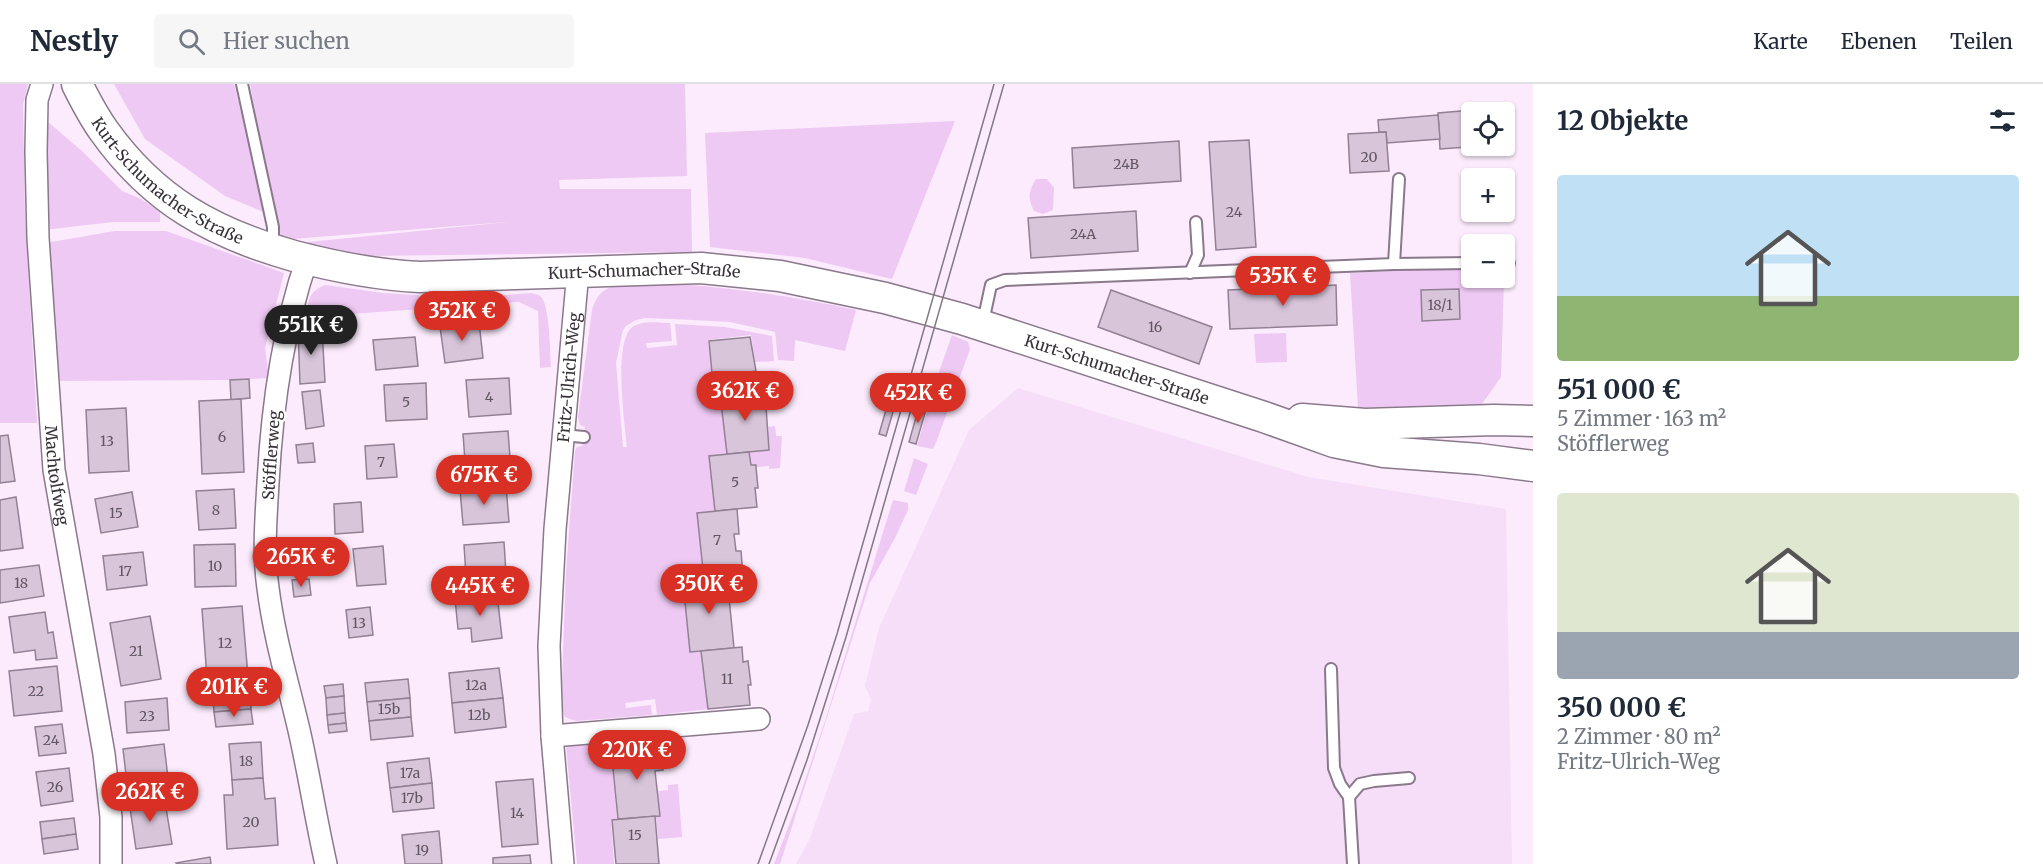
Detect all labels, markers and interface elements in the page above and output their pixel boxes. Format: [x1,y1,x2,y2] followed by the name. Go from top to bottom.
[154,14,574,68] search box
[30,23,118,59] text: Nestly
[175,25,208,58] icon: search
[223,27,350,55] text: Hier suchen
[1753,28,1808,55] text: Karte
[1841,28,1917,55] text: Ebenen
[1950,28,2013,55] text: Teilen
[1461,102,1515,288] map controls
[1461,102,1515,156] button: locate
[1557,104,1688,137] text: 12 Objekte
[1986,104,2019,137] icon: filters
[87,113,246,248] street label: Kurt-Schumacher-Straße
[1360,148,1378,166] house number: 20
[1113,155,1139,173] house number: 24B
[1461,168,1515,222] button: +
[1226,203,1243,221] house number: 24
[1734,214,1842,322] icon: home
[1070,225,1096,243] house number: 24A
[1461,234,1515,288] button: −
[1234,256,1332,307] pin: 535K €
[548,258,741,283] street label: Kurt-Schumacher-Straße
[1249,263,1317,288] text: 535K €
[413,291,511,342] pin: 352K €
[1427,296,1453,314] house number: 18/1
[428,298,496,323] text: 352K €
[262,305,360,356] pin: 551K €
[553,311,584,443] street label: Fritz-Ulrich-Weg
[278,312,344,337] text: 551K €
[1148,318,1162,336] house number: 16
[1022,330,1212,409] street label: Kurt-Schumacher-Straße
[696,371,794,422] pin: 362K €
[869,373,967,424] pin: 452K €
[1557,373,1681,406] text: 551 000 €
[711,378,780,403] text: 362K €
[884,380,952,405] text: 452K €
[485,388,494,406] house number: 4
[402,393,410,411] house number: 5
[1557,406,1726,431] text: 5 Zimmer · 163 m²
[258,409,284,500] street label: Stöfflerweg
[41,425,74,527] street label: Machtolfweg
[218,428,226,446] house number: 6
[1557,431,1669,456] text: Stöfflerweg
[100,432,114,450] house number: 13
[377,453,385,471] house number: 7
[435,455,533,506] pin: 675K €
[450,462,518,487] text: 675K €
[731,473,739,491] house number: 5
[212,501,220,519] house number: 8
[109,504,123,522] house number: 15
[713,531,721,549] house number: 7
[1734,532,1842,640] icon: home
[252,537,350,588] pin: 265K €
[267,544,335,569] text: 265K €
[208,557,222,575] house number: 10
[118,562,132,580] house number: 17
[660,564,758,615] pin: 350K €
[431,566,529,617] pin: 445K €
[674,571,744,596] text: 350K €
[445,573,515,598] text: 445K €
[14,574,28,592] house number: 18
[352,614,366,632] house number: 13
[218,634,232,652] house number: 12
[129,642,143,660] house number: 21
[185,667,283,718] pin: 201K €
[721,670,733,688] house number: 11
[200,674,268,699] text: 201K €
[465,676,488,694] house number: 12a
[28,682,44,700] house number: 22
[1557,691,1686,724] text: 350 000 €
[378,700,400,718] house number: 15b
[468,706,490,724] house number: 12b
[139,707,155,725] house number: 23
[1557,724,1721,749] text: 2 Zimmer · 80 m²
[588,730,686,781] pin: 220K €
[43,731,60,749] house number: 24
[602,737,672,762] text: 220K €
[1557,749,1720,774] text: Fritz-Ulrich-Weg
[239,752,253,770] house number: 18
[400,764,421,782] house number: 17a
[101,772,199,823] pin: 262K €
[47,778,63,796] house number: 26
[115,779,185,804] text: 262K €
[401,789,423,807] house number: 17b
[510,804,524,822] house number: 14
[242,813,260,831] house number: 20
[628,826,642,844] house number: 15
[415,841,429,859] house number: 19

